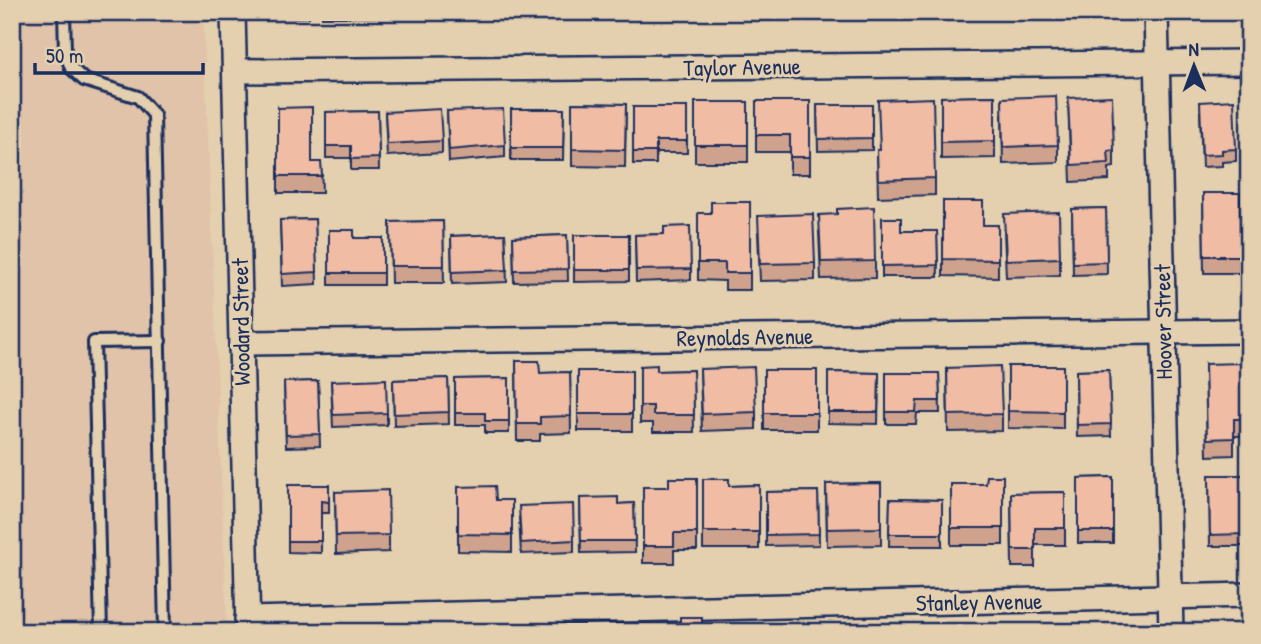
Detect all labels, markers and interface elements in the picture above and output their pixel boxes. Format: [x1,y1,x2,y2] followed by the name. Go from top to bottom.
[35,32,203,76] scale bar
[1160,32,1230,102] north arrow
[1188,36,1199,62] text: N
[46,41,83,70] text: 50 m
[683,50,801,83] street label: Taylor Avenue
[224,257,257,386] street label: Woodard Street
[1146,263,1179,380] street label: Hoover Street
[676,320,814,353] street label: Reynolds Avenue
[915,585,1043,618] street label: Stanley Avenue

